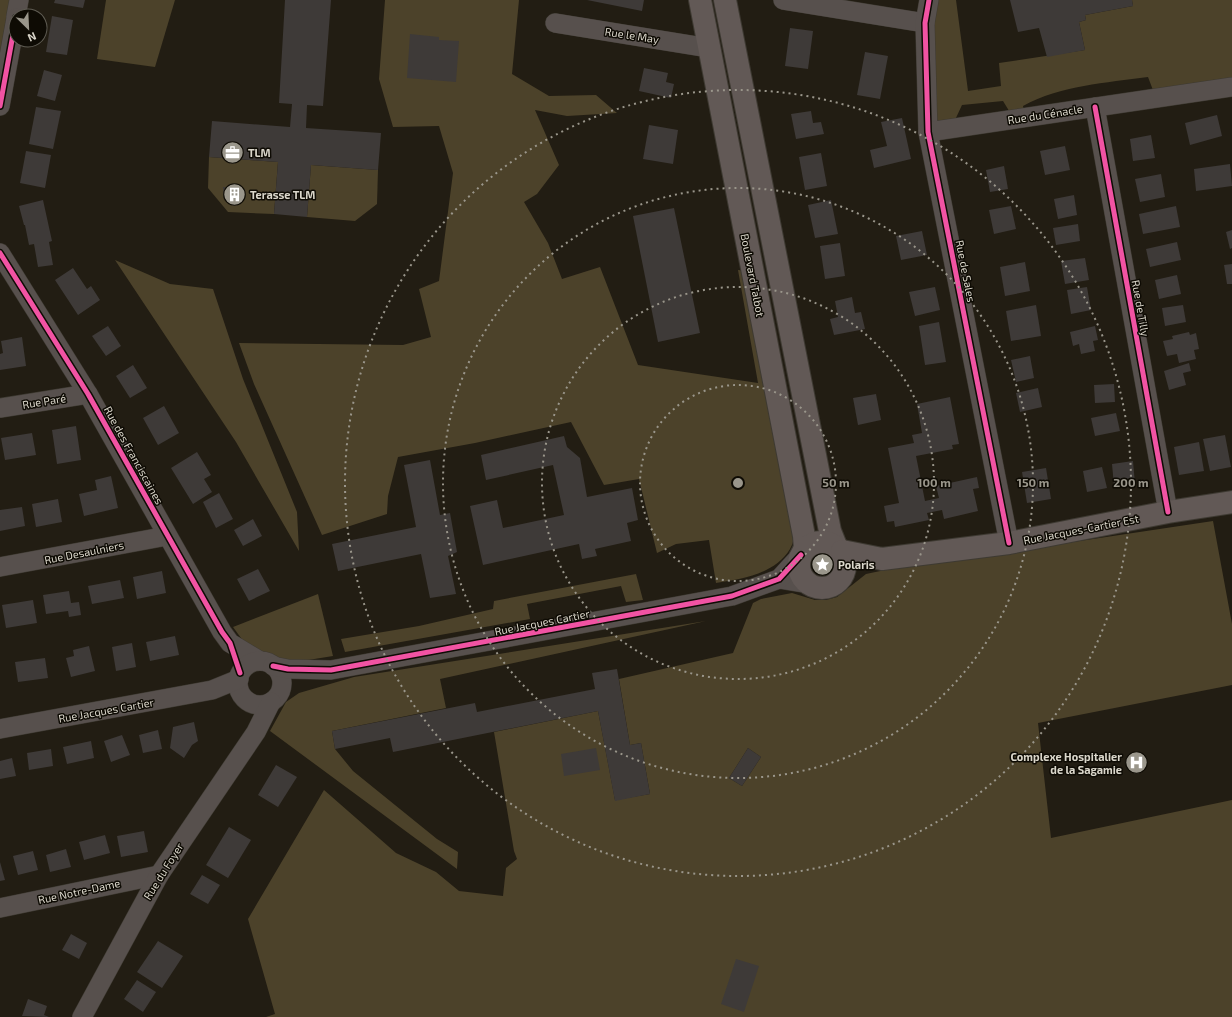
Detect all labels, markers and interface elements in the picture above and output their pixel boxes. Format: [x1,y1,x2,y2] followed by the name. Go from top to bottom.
[8,8,48,48] north arrow
[604,24,660,46] street label: Rue le May
[26,30,39,45] text: N
[1007,102,1083,126] street label: Rue du Cénacle
[220,139,246,165] office icon: TLM
[248,146,271,159] place label: TLM
[221,181,247,207] building icon: Terasse TLM
[250,188,315,201] place label: Terasse TLM
[739,232,767,318] street label: Boulevard Talbot
[954,239,978,304] street label: Rue de Sales
[1130,279,1152,337] street label: Rue de Tilly
[21,391,67,411] street label: Rue Paré
[102,404,167,507] street label: Rue des Franciscaines
[822,475,850,489] text: 50 m
[917,475,951,489] text: 100 m
[1017,475,1049,489] text: 150 m
[1113,475,1149,489] text: 200 m
[731,476,745,490] centre of rings
[1022,511,1140,547] street label: Rue Jacques-Cartier Est
[43,538,125,566] street label: Rue Desaulniers
[810,551,836,577] place icon: Polaris
[838,558,875,571] place label: Polaris
[493,606,591,638] street label: Rue Jacques Cartier
[57,695,155,725] street label: Rue Jacques Cartier
[1124,749,1150,775] hospital icon: Complexe Hospitalier de la Sagamie
[1010,750,1122,776] place label: Complexe Hospitalier de la Sagamie
[140,840,186,902] street label: Rue du Foyer
[37,876,121,906] street label: Rue Notre-Dame

